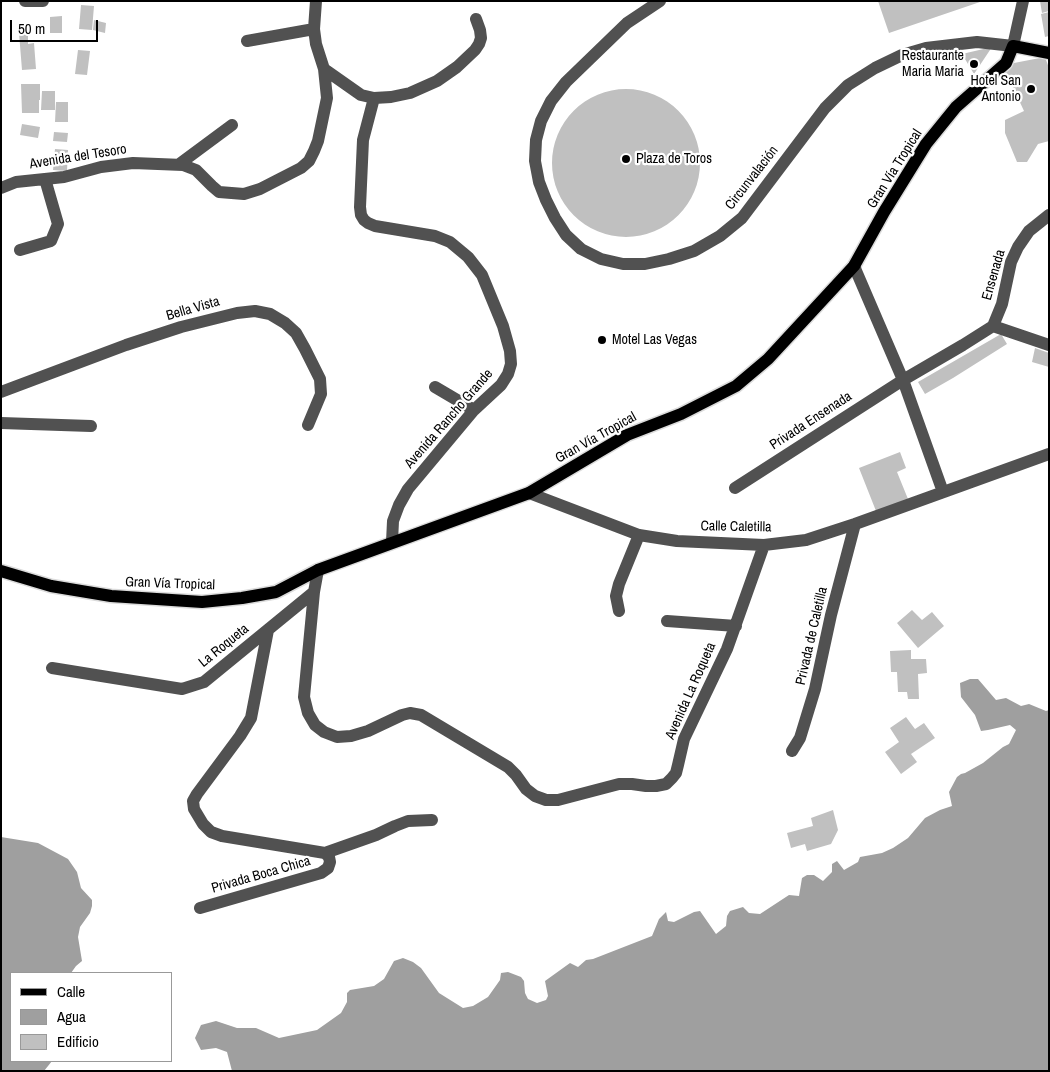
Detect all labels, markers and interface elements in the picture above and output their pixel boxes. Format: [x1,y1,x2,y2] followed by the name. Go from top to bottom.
[12,10,100,42] scale bar
[18,18,45,39] text: 50 m
[901,48,964,80] place label: Restaurante Maria Maria
[968,58,980,70] marker: Restaurante Maria Maria
[971,73,1021,105] place label: Hotel San Antonio
[1025,83,1037,95] marker: Hotel San Antonio
[864,126,926,212] street label: Gran Vía Tropical
[28,141,128,173] street label: Avenida del Tesoro
[722,143,782,213] street label: Circunvalación
[636,151,712,167] place label: Plaza de Toros
[620,153,632,165] marker: Plaza de Toros
[979,248,1009,302] street label: Ensenada
[164,293,222,325] street label: Bella Vista
[612,332,697,348] place label: Motel Las Vegas
[596,334,608,346] marker: Motel Las Vegas
[401,366,497,472] street label: Avenida Rancho Grande
[767,388,855,454] street label: Privada Ensenada
[553,409,639,467] street label: Gran Vía Tropical
[700,518,772,536] street label: Calle Caletilla
[125,574,215,594] street label: Gran Vía Tropical
[793,585,831,687] street label: Privada de Caletilla
[196,621,252,671] street label: La Roqueta
[662,640,720,742] street label: Avenida La Roqueta
[210,853,312,897] street label: Privada Boca Chica
[10,972,172,1062] legend
[57,981,85,1002] text: Calle
[57,1006,86,1027] text: Agua
[57,1031,99,1052] text: Edificio

